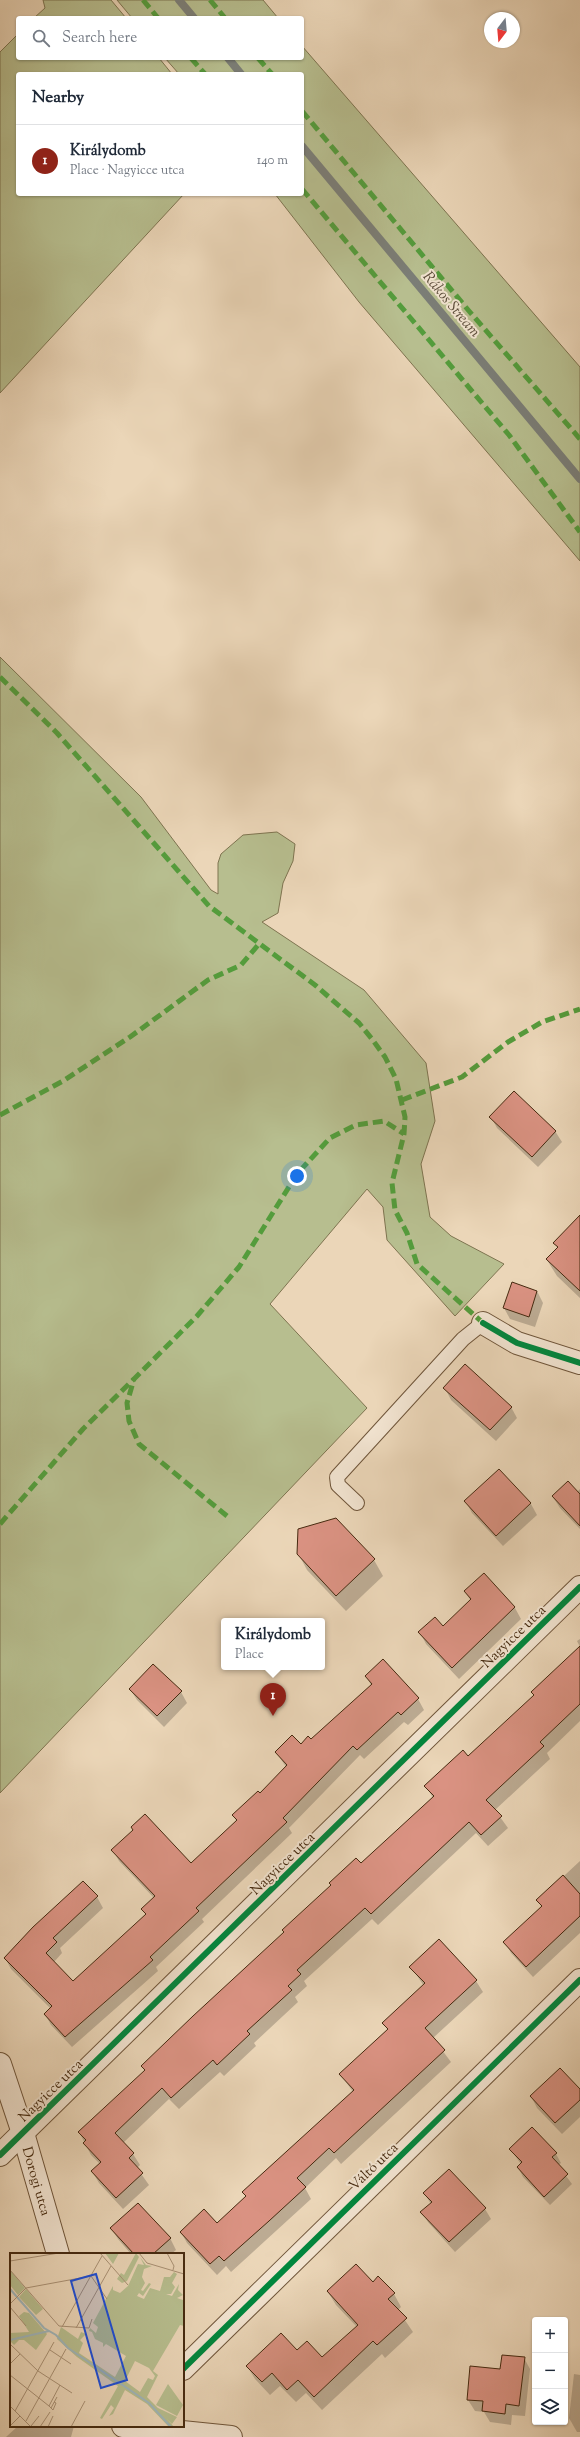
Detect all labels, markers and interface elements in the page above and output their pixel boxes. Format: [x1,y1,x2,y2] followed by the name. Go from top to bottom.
[484,12,520,48] north arrow
[16,16,304,60] search box
[30,27,52,49] icon: search
[62,28,137,49] text: Search here
[32,86,84,110] text: Nearby
[70,141,146,162] text: Királydomb
[43,152,47,170] text: 1
[257,152,288,170] text: 140 m
[70,162,184,180] text: Place · Nagyicce utca
[417,268,485,343] water label: Rákos Stream
[287,1166,307,1186] your location
[478,1601,552,1673] street label: Nagyicce utca
[221,1618,325,1670] popup
[235,1625,311,1646] text: Királydomb
[235,1646,264,1664] text: Place
[260,1683,286,1716] pin: 1
[247,1828,321,1900] street label: Nagyicce utca
[15,2055,89,2127] street label: Nagyicce utca
[345,2138,404,2196] street label: Váltó utca
[16,2145,55,2219] street label: Dorogi utca
[10,2253,184,2427] inset map
[532,2317,568,2425] map controls
[532,2317,568,2353] button: +
[532,2353,568,2389] button: −
[532,2389,568,2425] button: layers

